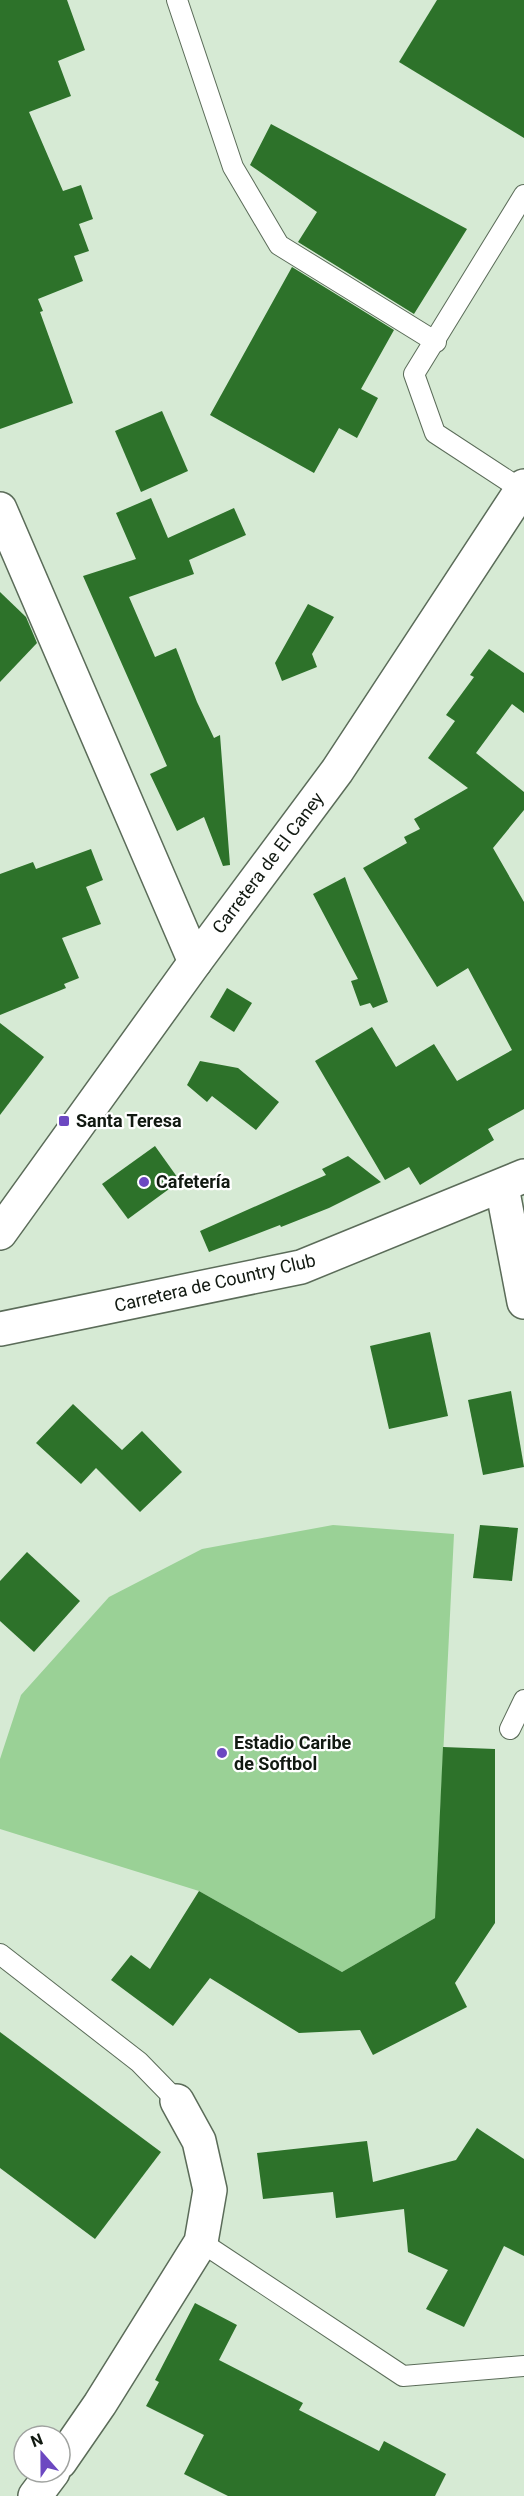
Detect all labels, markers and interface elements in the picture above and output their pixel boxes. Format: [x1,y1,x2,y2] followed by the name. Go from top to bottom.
[208,788,328,937] street label: Carretera de El Caney
[76,1110,182,1131] place label: Santa Teresa
[57,1114,71,1128] marker: Santa Teresa
[156,1171,231,1192] place label: Cafetería
[137,1175,151,1189] marker: Cafetería
[112,1249,318,1316] street label: Carretera de Country Club
[234,1732,352,1774] place label: Estadio Caribe de Softbol
[215,1746,229,1760] marker: Estadio Caribe de Softbol
[12,2424,72,2484] north arrow
[28,2430,45,2451] text: N

